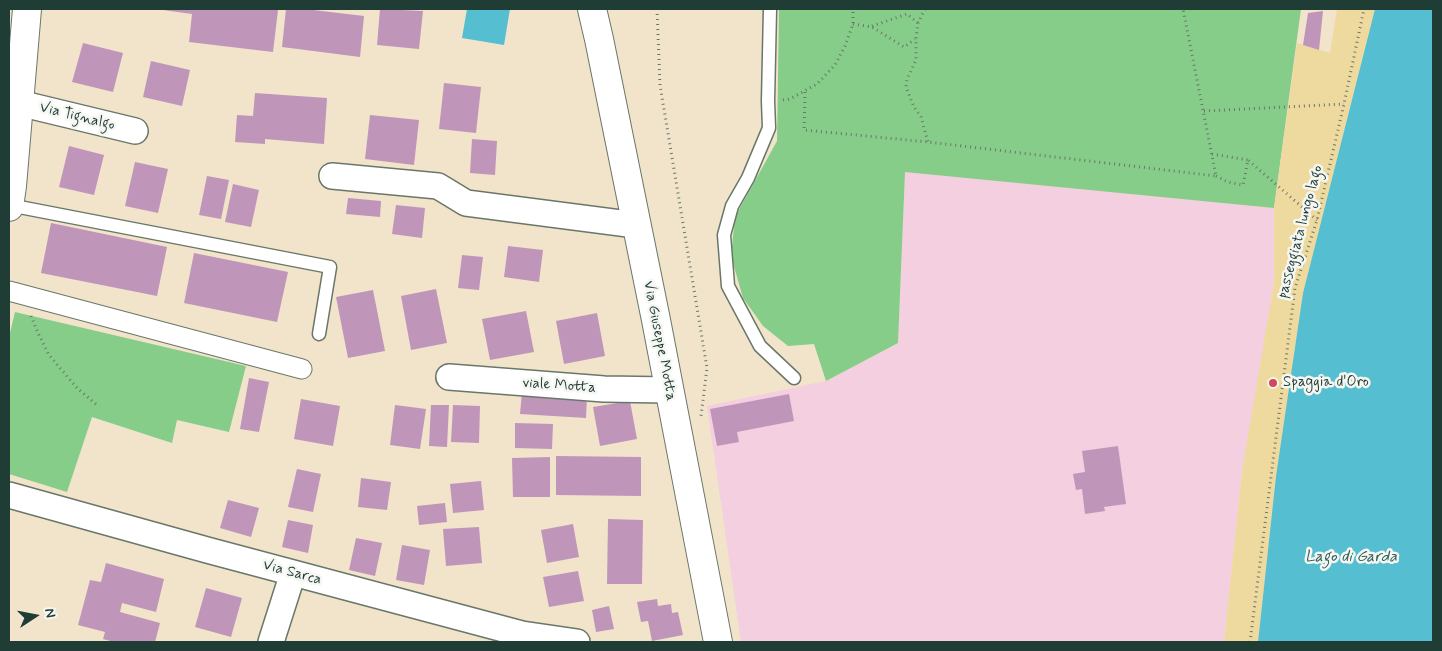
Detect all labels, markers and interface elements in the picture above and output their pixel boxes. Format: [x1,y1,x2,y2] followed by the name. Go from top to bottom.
[38,99,116,135] street label: Via Tignalgo
[1275,163,1327,301] street label: passeggiata lungo lago
[639,280,679,402] street label: Via Giuseppe Motta
[522,374,596,398] street label: viale Motta
[1283,374,1369,392] place label: Spaggia d'Oro
[1267,377,1279,389] marker: Spaggia d'Oro
[1305,548,1397,568] water label: Lago di Garda
[261,557,323,589] street label: Via Sarca
[10,591,60,641] north arrow
[40,607,59,619] text: N

